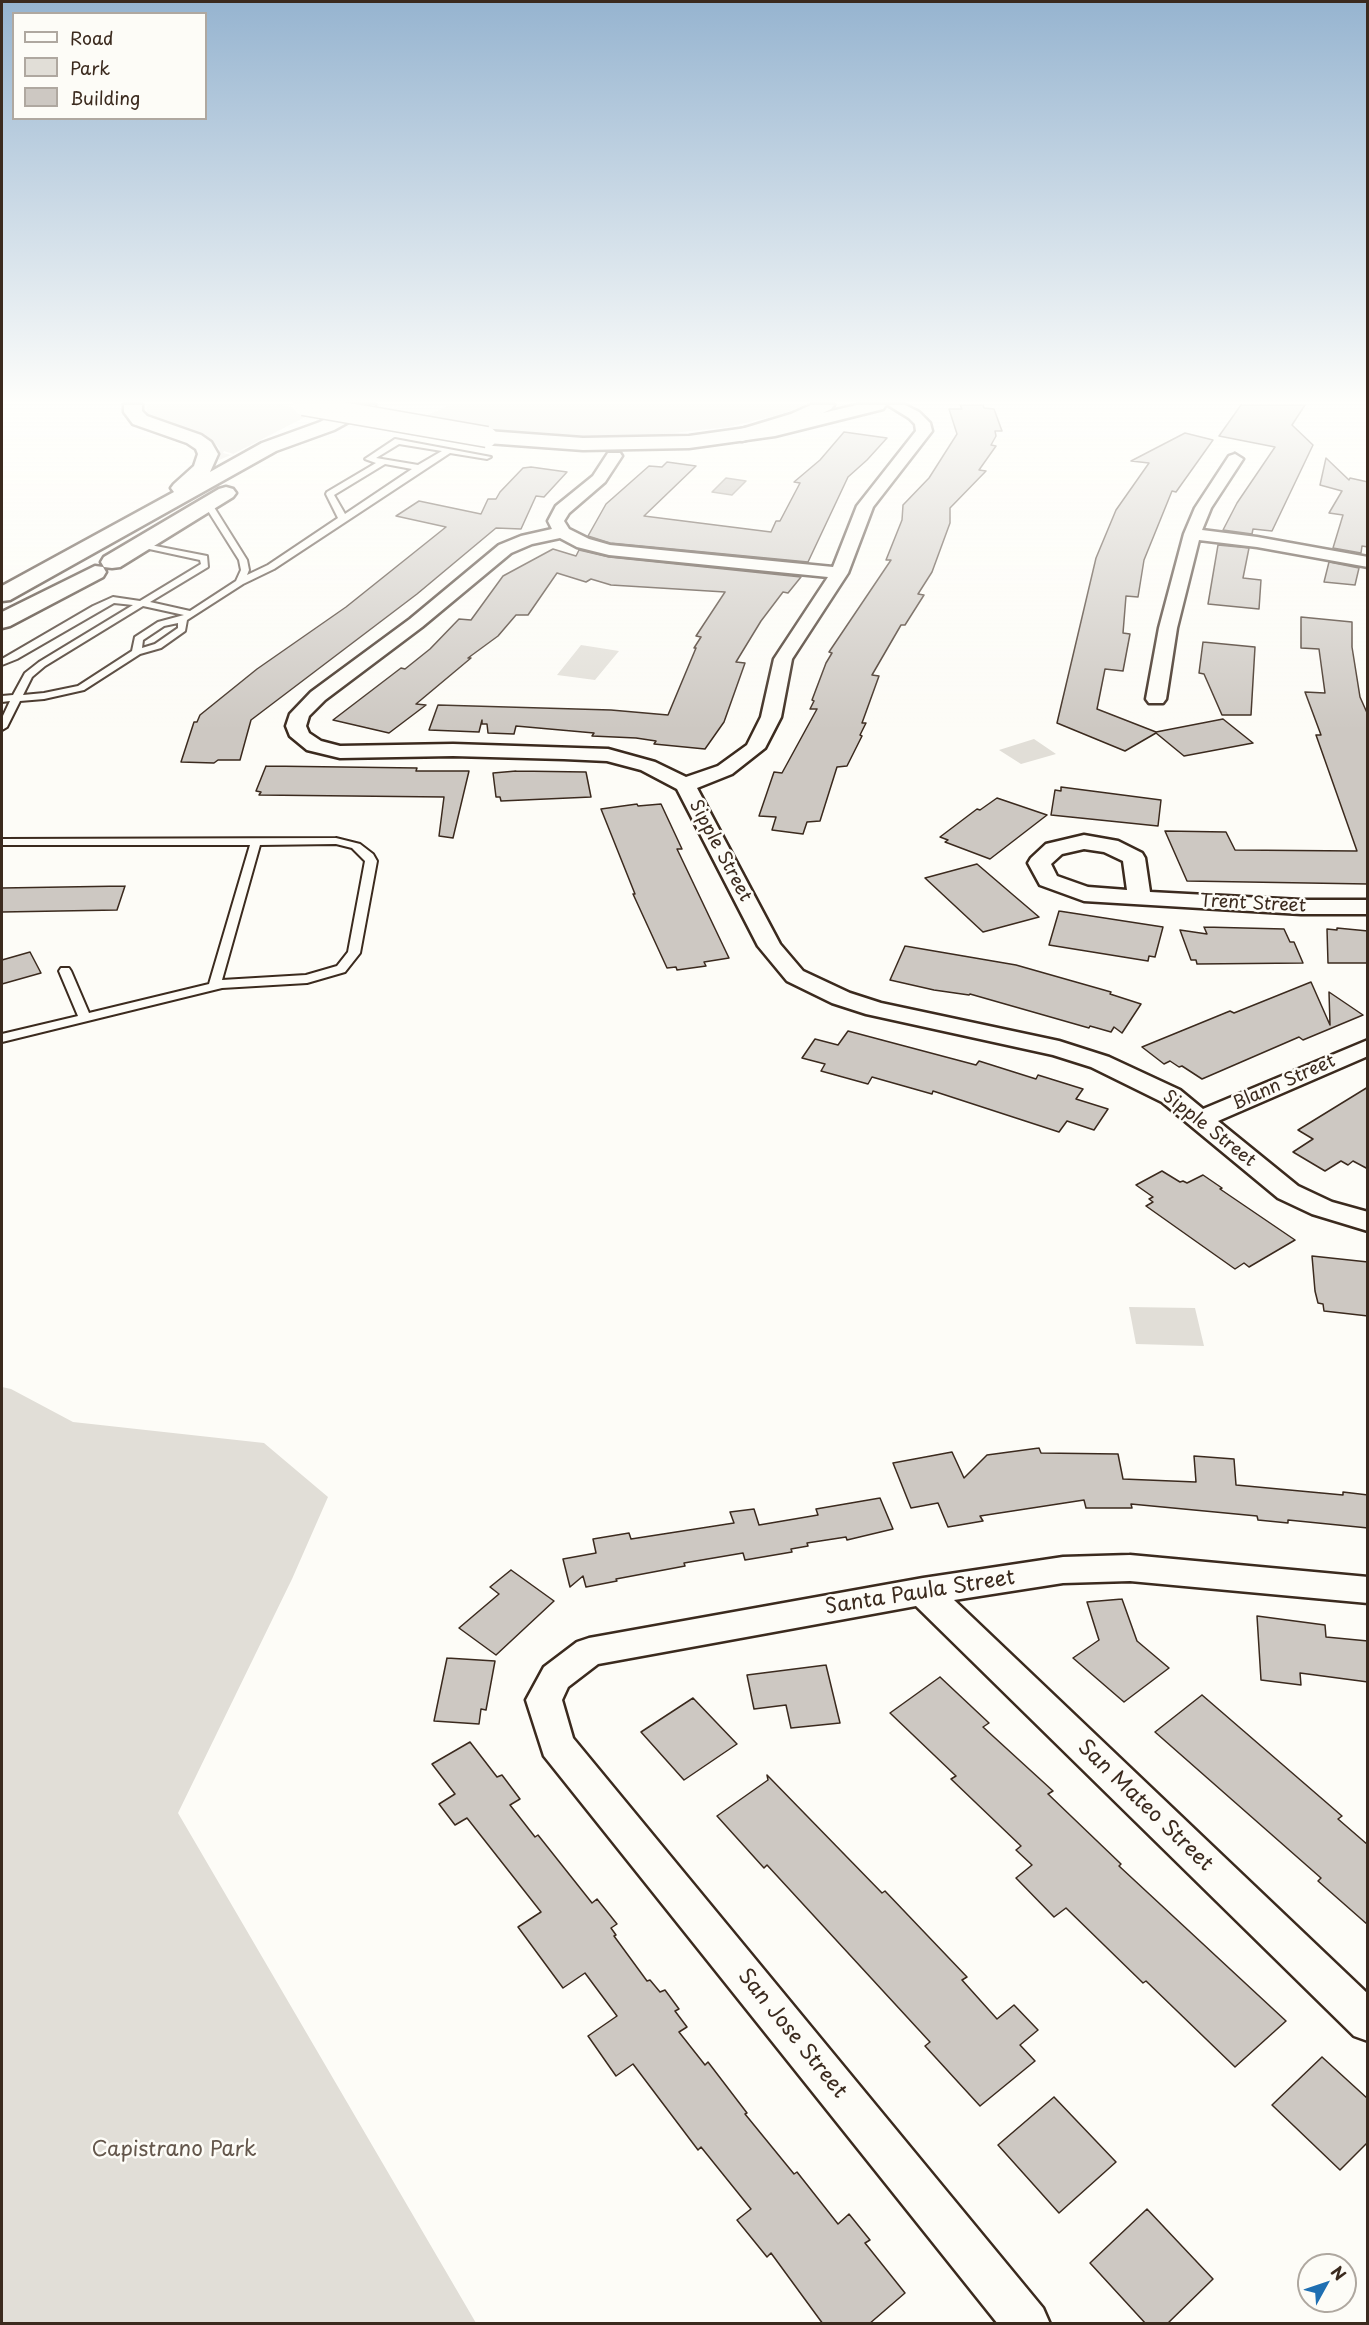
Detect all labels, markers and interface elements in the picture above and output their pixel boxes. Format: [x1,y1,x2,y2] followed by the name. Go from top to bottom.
[12,12,207,120] legend
[70,24,114,51] text: Road
[70,54,110,81] text: Park
[70,84,140,111] text: Building
[684,796,756,906] street label: Sipple Street
[1199,890,1307,918] street label: Trent Street
[1229,1051,1339,1115] street label: Blann Street
[1158,1086,1260,1172] street label: Sipple Street
[823,1566,1017,1620] street label: Santa Paula Street
[1072,1735,1218,1877] street label: San Mateo Street
[732,1964,852,2104] street label: San Jose Street
[91,2137,257,2163] park label: Capistrano Park
[1297,2253,1357,2313] north arrow
[1326,2260,1353,2285] text: N

